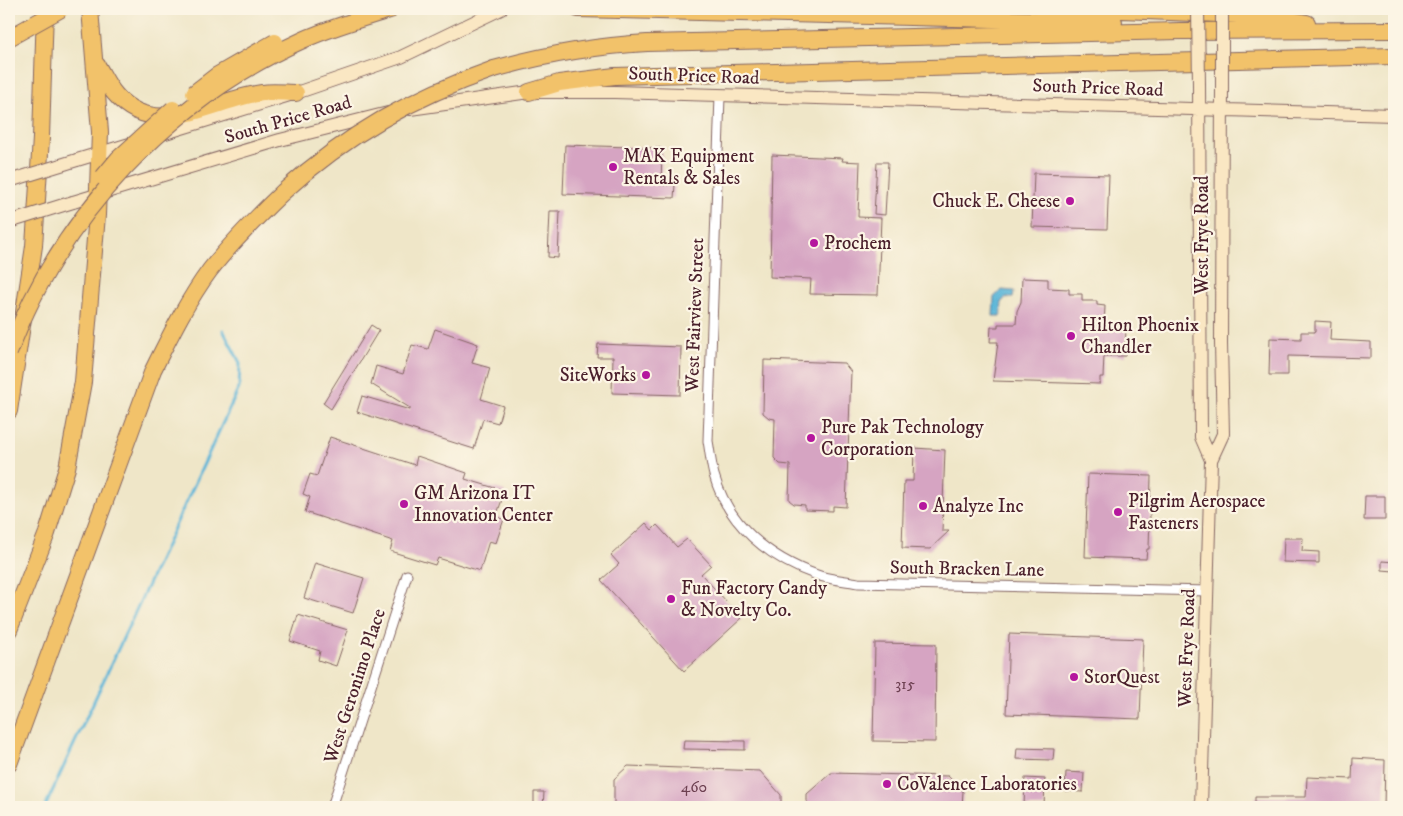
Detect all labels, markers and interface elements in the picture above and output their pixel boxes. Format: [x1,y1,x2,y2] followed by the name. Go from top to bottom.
[628,62,760,90] street label: South Price Road
[1032,74,1164,102] street label: South Price Road
[222,91,355,149] street label: South Price Road
[623,145,754,190] place label: MAK Equipment Rentals & Sales
[607,161,619,173] marker: MAK Equipment Rentals & Sales
[1191,175,1214,295] street label: West Frye Road
[932,190,1060,213] place label: Chuck E. Cheese
[1064,195,1076,207] marker: Chuck E. Cheese
[824,232,892,255] place label: Prochem
[681,237,709,394] street label: West Fairview Street
[808,237,820,249] marker: Prochem
[1081,314,1200,359] place label: Hilton Phoenix Chandler
[1065,330,1077,342] marker: Hilton Phoenix Chandler
[560,364,636,387] place label: SiteWorks
[640,369,652,381] marker: SiteWorks
[821,416,985,461] place label: Pure Pak Technology Corporation
[805,432,817,444] marker: Pure Pak Technology Corporation
[414,482,553,527] place label: GM Arizona IT Innovation Center
[1128,490,1266,535] place label: Pilgrim Aerospace Fasteners
[933,495,1024,518] place label: Analyze Inc
[398,498,410,510] marker: GM Arizona IT Innovation Center
[917,500,929,512] marker: Analyze Inc
[1112,506,1124,518] marker: Pilgrim Aerospace Fasteners
[890,556,1044,582] street label: South Bracken Lane
[681,577,828,622] place label: Fun Factory Candy & Novelty Co.
[1173,588,1201,709] street label: West Frye Road
[665,593,677,605] marker: Fun Factory Candy & Novelty Co.
[319,606,391,767] street label: West Geronimo Place
[1084,666,1160,689] place label: StorQuest
[1068,671,1080,683] marker: StorQuest
[895,674,915,694] house number: 315
[897,773,1077,796] place label: CoValence Laboratories
[681,777,707,797] house number: 460
[881,778,893,790] marker: CoValence Laboratories

